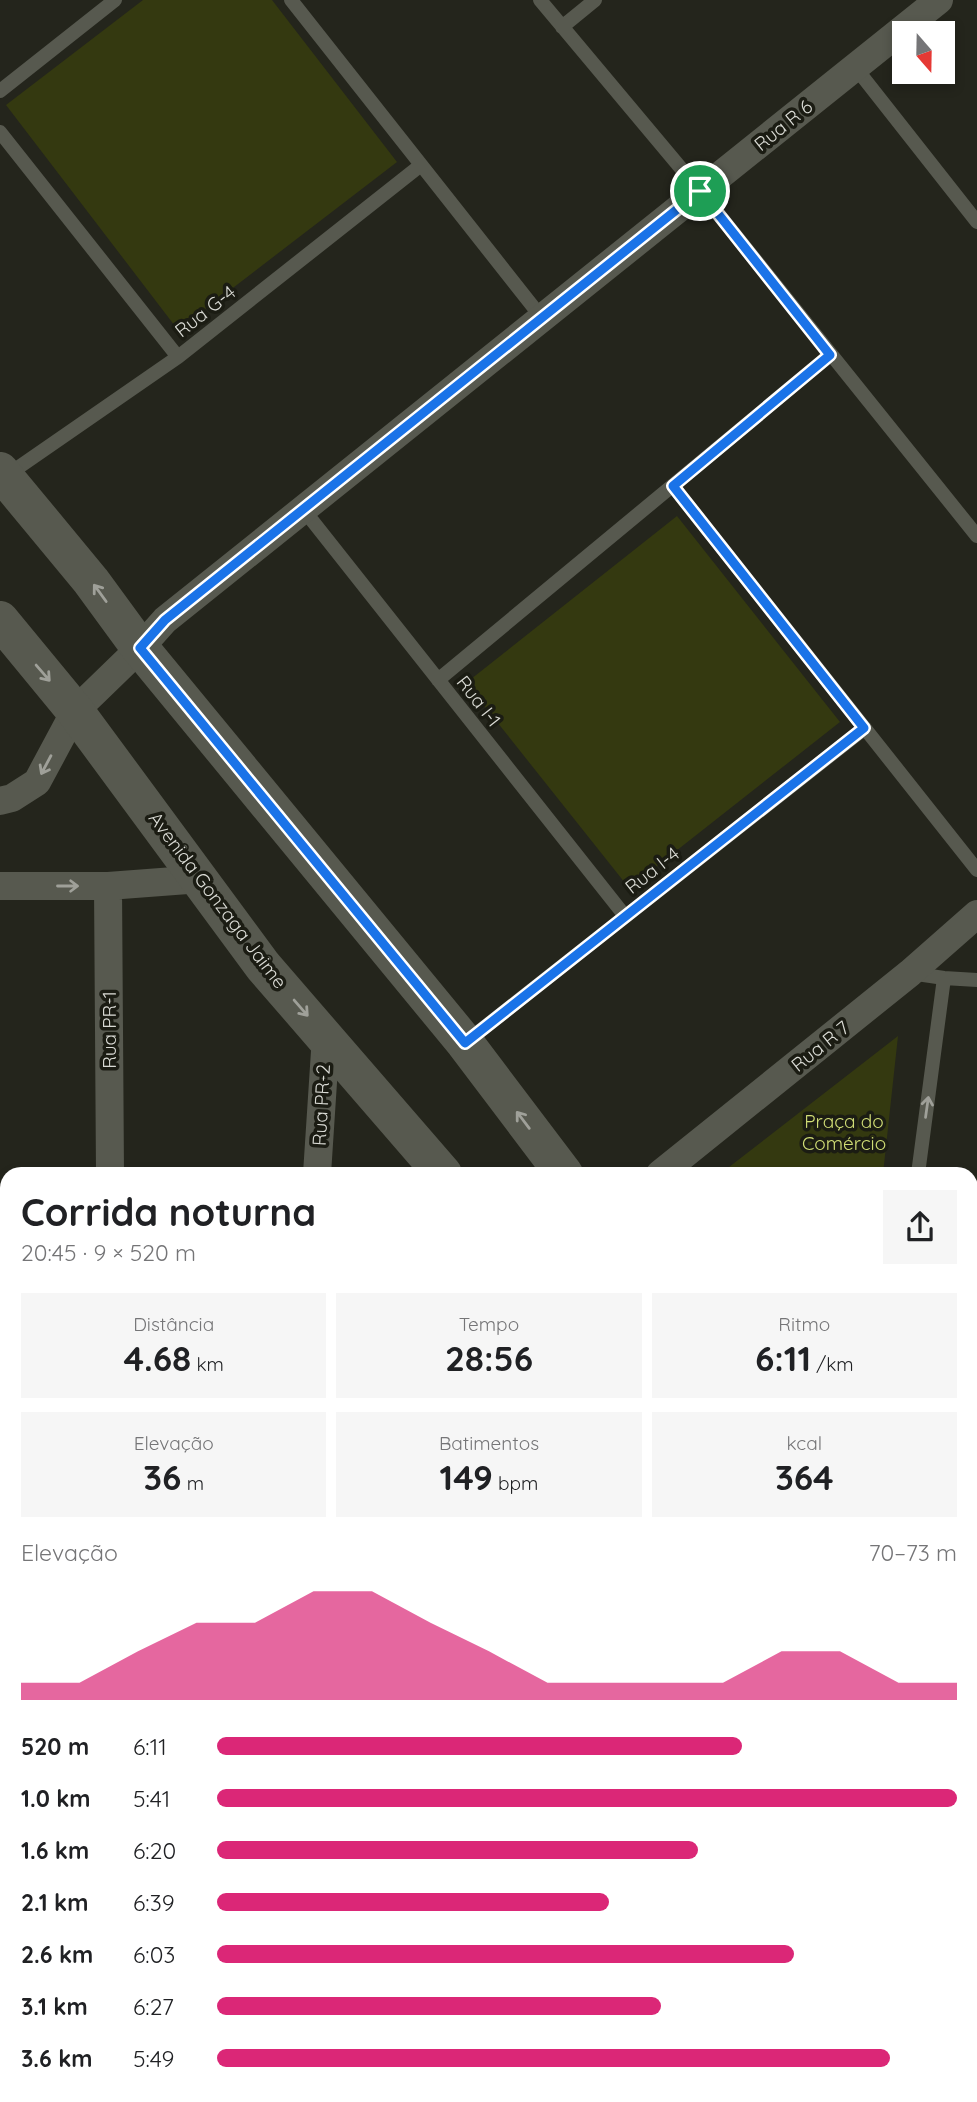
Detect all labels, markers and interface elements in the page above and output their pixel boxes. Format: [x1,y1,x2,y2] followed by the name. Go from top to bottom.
[892,21,956,84] north arrow
[892,21,955,84] map controls
[749,94,817,156] street label: Rua R 6
[670,161,730,221] pin
[681,172,719,210] icon: arrive
[170,280,240,342] street label: Rua G-4
[93,584,107,603] one-way arrow
[35,664,51,682] one-way arrow
[452,671,506,731] street label: Rua I-1
[39,754,53,775] one-way arrow
[144,807,292,993] street label: Avenida Gonzaga Jaime
[620,841,684,899] street label: Rua I-4
[56,879,79,893] one-way arrow
[97,991,121,1069] street label: Rua PR-1
[293,999,309,1017] one-way arrow
[786,1015,854,1077] street label: Rua R 7
[307,1063,335,1147] street label: Rua PR-2
[921,1096,934,1118] one-way arrow
[802,1109,886,1155] park label: Praça do Comércio
[516,1111,530,1130] one-way arrow
[21,1188,316,1236] text: Corrida noturna
[883,1190,957,1264] button: share
[21,1238,196,1267] text: 20:45 · 9 × 520 m
[133,1312,214,1336] text: Distância
[459,1312,519,1336] text: Tempo
[778,1312,830,1336] text: Ritmo
[123,1336,191,1380] text: 4.68
[445,1336,533,1380] text: 28:56
[755,1336,811,1380] text: 6:11
[191,1352,224,1376] text: km
[811,1352,854,1376] text: /km
[134,1431,214,1455] text: Elevação
[439,1431,539,1455] text: Batimentos
[787,1431,822,1455] text: kcal
[143,1455,181,1499] text: 36
[440,1455,493,1499] text: 149
[775,1455,834,1499] text: 364
[181,1471,204,1495] text: m
[493,1471,538,1495] text: bpm
[21,1538,118,1567] text: Elevação
[869,1538,957,1567] text: 70–73 m
[21,1732,89,1761] text: 520 m
[133,1732,167,1761] text: 6:11
[21,1784,91,1813] text: 1.0 km
[133,1784,170,1813] text: 5:41
[21,1836,89,1865] text: 1.6 km
[133,1836,176,1865] text: 6:20
[21,1888,88,1917] text: 2.1 km
[133,1888,175,1917] text: 6:39
[21,1940,93,1969] text: 2.6 km
[133,1940,175,1969] text: 6:03
[21,1992,88,2021] text: 3.1 km
[133,1992,174,2021] text: 6:27
[21,2044,93,2073] text: 3.6 km
[133,2044,174,2073] text: 5:49

